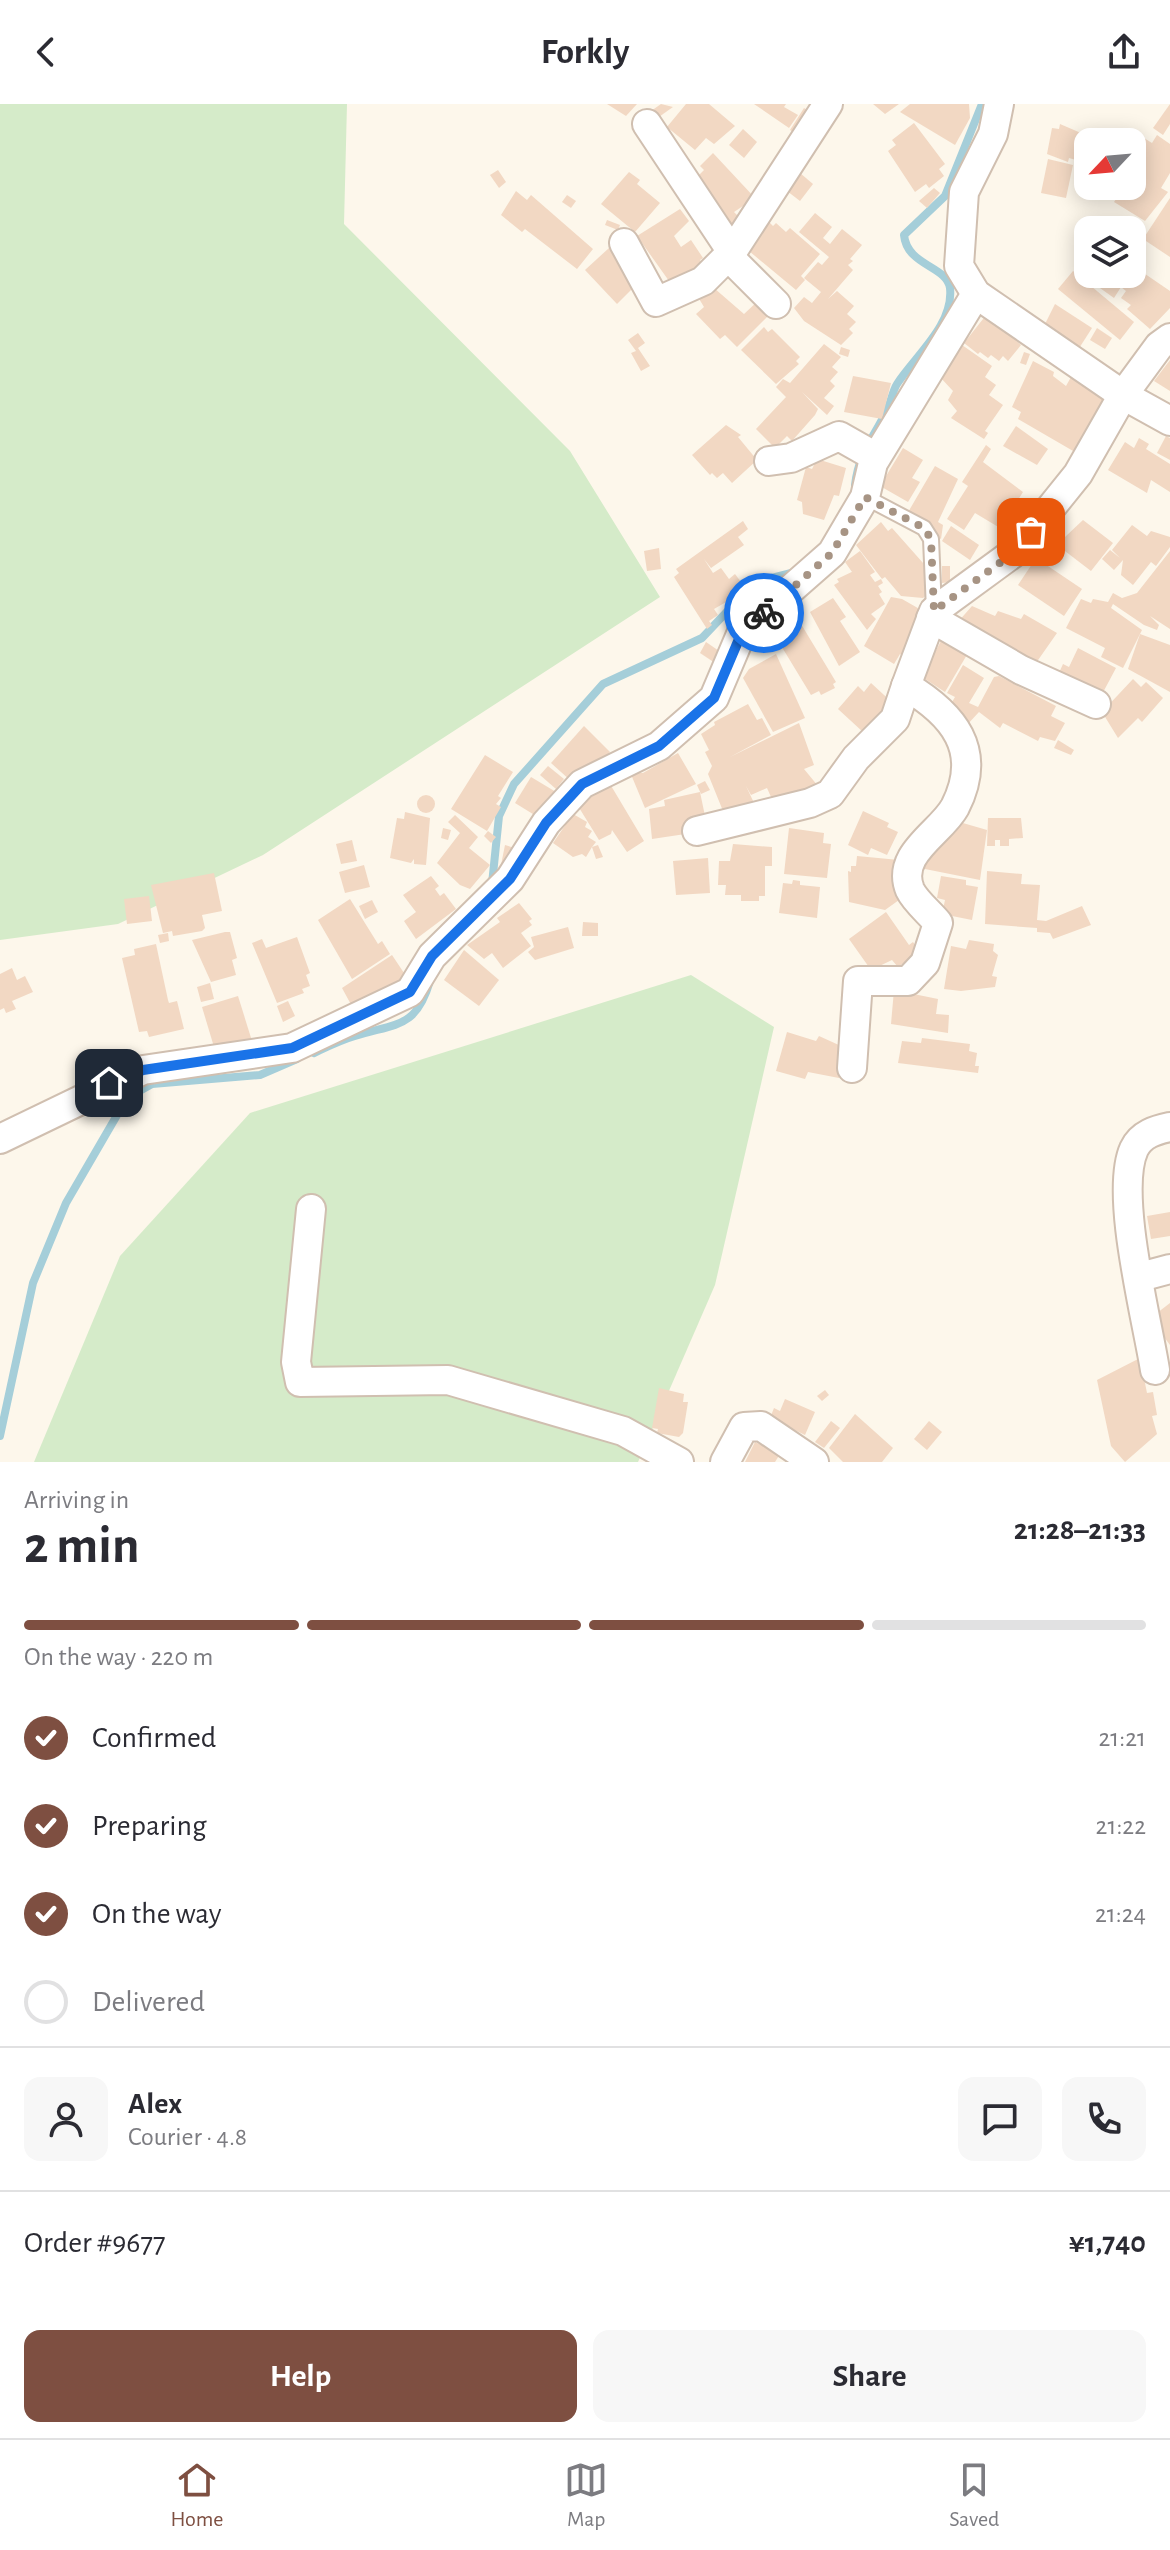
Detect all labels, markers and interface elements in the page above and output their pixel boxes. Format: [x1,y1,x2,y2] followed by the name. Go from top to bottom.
[24,30,68,74] icon: back
[1102,30,1146,74] icon: share
[541,34,629,70] text: Forkly
[1074,128,1146,200] north arrow
[1074,128,1146,288] map controls
[1074,216,1146,288] button: layers
[997,498,1065,566] pin
[1009,510,1053,554] icon: bag
[724,573,804,653] courier
[742,591,786,635] icon: bike
[75,1049,143,1117] pin
[87,1061,131,1105] icon: home
[24,1487,129,1513] text: Arriving in
[1014,1515,1146,1545] text: 21:28–21:33
[24,1520,139,1572] text: 2 min
[24,1644,213,1670] text: On the way · 220 m
[24,1716,68,1760] icon: check
[92,1723,216,1753] text: Confirmed
[1098,1725,1146,1751] text: 21:21
[24,1804,68,1848] icon: check
[92,1811,207,1841] text: Preparing
[1096,1813,1146,1839] text: 21:22
[24,1892,68,1936] icon: check
[92,1899,221,1929] text: On the way
[1095,1901,1146,1927] text: 21:24
[92,1987,205,2017] text: Delivered
[24,2077,108,2161] button: person
[958,2077,1042,2161] button: chat
[1062,2077,1146,2161] button: phone
[128,2089,182,2119] text: Alex
[128,2124,247,2150] text: Courier · 4.8
[24,2228,165,2258] text: Order #9677
[1069,2228,1146,2258] text: ¥1,740
[24,2330,577,2422] button: Help
[593,2330,1146,2422] button: Share
[170,2458,223,2532] tab: Home
[564,2458,608,2532] tab: Map
[949,2458,1000,2532] tab: Saved

